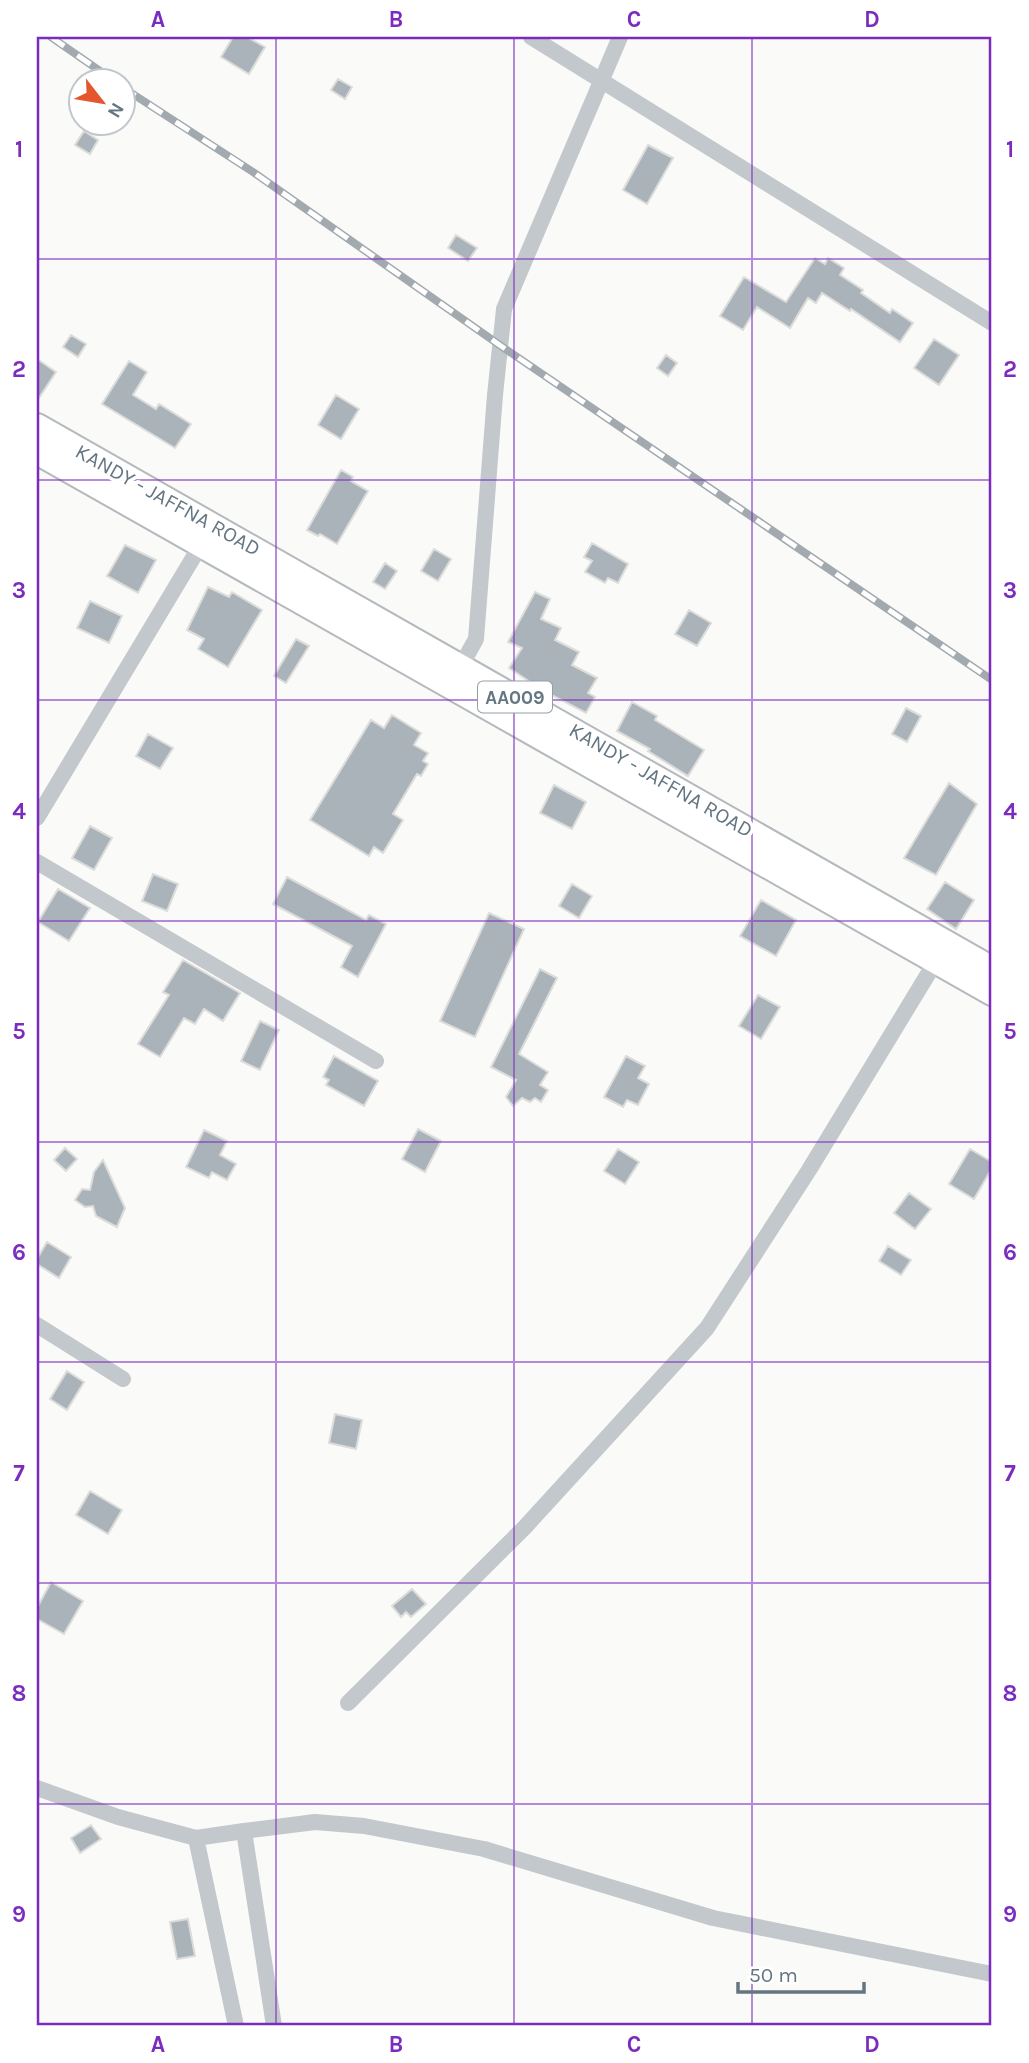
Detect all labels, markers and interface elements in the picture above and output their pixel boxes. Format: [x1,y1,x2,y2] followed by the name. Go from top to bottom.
[151,6,165,33] text: A
[389,6,403,33] text: B
[627,6,641,33] text: C
[864,6,880,33] text: D
[66,66,136,136] north arrow
[103,99,129,122] text: N
[15,136,23,163] text: 1
[1006,136,1014,163] text: 1
[12,356,26,383] text: 2
[1003,356,1017,383] text: 2
[71,439,265,561] street label: KANDY - JAFFNA ROAD
[12,577,26,604] text: 3
[1003,577,1017,604] text: 3
[478,682,552,712] road number: AA009
[565,718,757,842] street label: KANDY - JAFFNA ROAD
[12,798,26,825] text: 4
[1003,798,1017,825] text: 4
[12,1018,26,1045] text: 5
[1003,1018,1017,1045] text: 5
[12,1239,26,1266] text: 6
[1003,1239,1017,1266] text: 6
[13,1460,25,1487] text: 7
[1004,1460,1016,1487] text: 7
[12,1680,26,1707] text: 8
[1003,1680,1017,1707] text: 8
[12,1901,26,1928] text: 9
[1003,1901,1017,1928] text: 9
[738,1951,864,1995] scale bar
[749,1963,798,1987] text: 50 m
[151,2031,165,2058] text: A
[389,2031,403,2058] text: B
[627,2031,641,2058] text: C
[864,2031,880,2058] text: D

